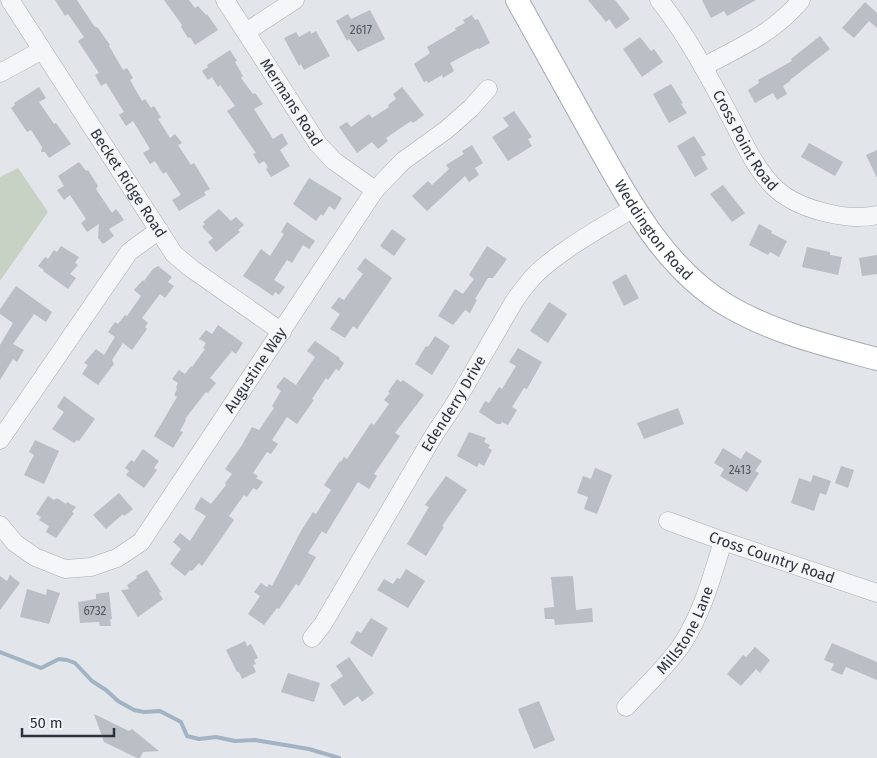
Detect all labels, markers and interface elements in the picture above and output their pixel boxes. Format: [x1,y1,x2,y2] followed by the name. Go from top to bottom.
[350,23,372,37] house number: 2617
[256,55,326,150] street label: Mermans Road
[709,87,782,195] street label: Cross Point Road
[86,125,170,241] street label: Becket Ridge Road
[610,177,696,284] street label: Weddington Road
[220,324,290,416] street label: Augustine Way
[417,352,490,455] street label: Edenderry Drive
[729,463,751,477] house number: 2413
[706,528,837,587] street label: Cross Country Road
[653,584,717,678] street label: Millstone Lane
[83,604,107,618] house number: 6732
[22,706,115,738] scale bar
[30,714,63,732] text: 50 m

